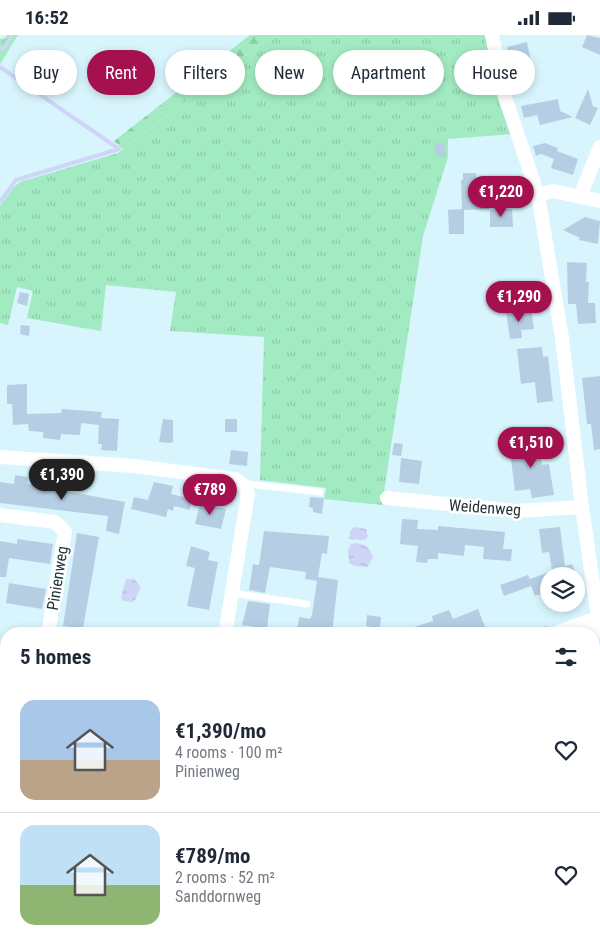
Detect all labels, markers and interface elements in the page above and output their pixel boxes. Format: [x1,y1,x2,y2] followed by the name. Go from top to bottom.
[25,6,69,29] text: 16:52
[15,50,77,95] chip: Buy
[87,50,155,95] chip: Rent
[165,50,245,95] chip: Filters
[255,50,323,95] chip: New
[333,50,444,95] chip: Apartment
[454,50,535,95] chip: House
[460,175,542,218] pin: €1,220
[479,182,523,201] text: €1,220
[478,281,560,323] pin: €1,290
[497,287,541,306] text: €1,290
[490,427,572,469] pin: €1,510
[509,433,553,452] text: €1,510
[21,459,103,501] pin: €1,390
[40,465,84,484] text: €1,390
[180,473,240,516] pin: €789
[194,480,226,499] text: €789
[448,496,522,519] street label: Weidenweg
[43,544,72,612] street label: Pinienweg
[540,567,585,612] map controls
[540,567,585,612] button: layers
[552,643,580,671] icon: filters
[20,645,91,669] text: 5 homes
[175,719,266,743] text: €1,390/mo
[60,720,120,780] icon: home
[552,736,580,764] icon: heart
[175,743,283,762] text: 4 rooms · 100 m²
[175,762,240,781] text: Pinienweg
[175,844,250,868] text: €789/mo
[60,845,120,905] icon: home
[552,861,580,889] icon: heart
[175,868,275,887] text: 2 rooms · 52 m²
[175,887,261,906] text: Sanddornweg

